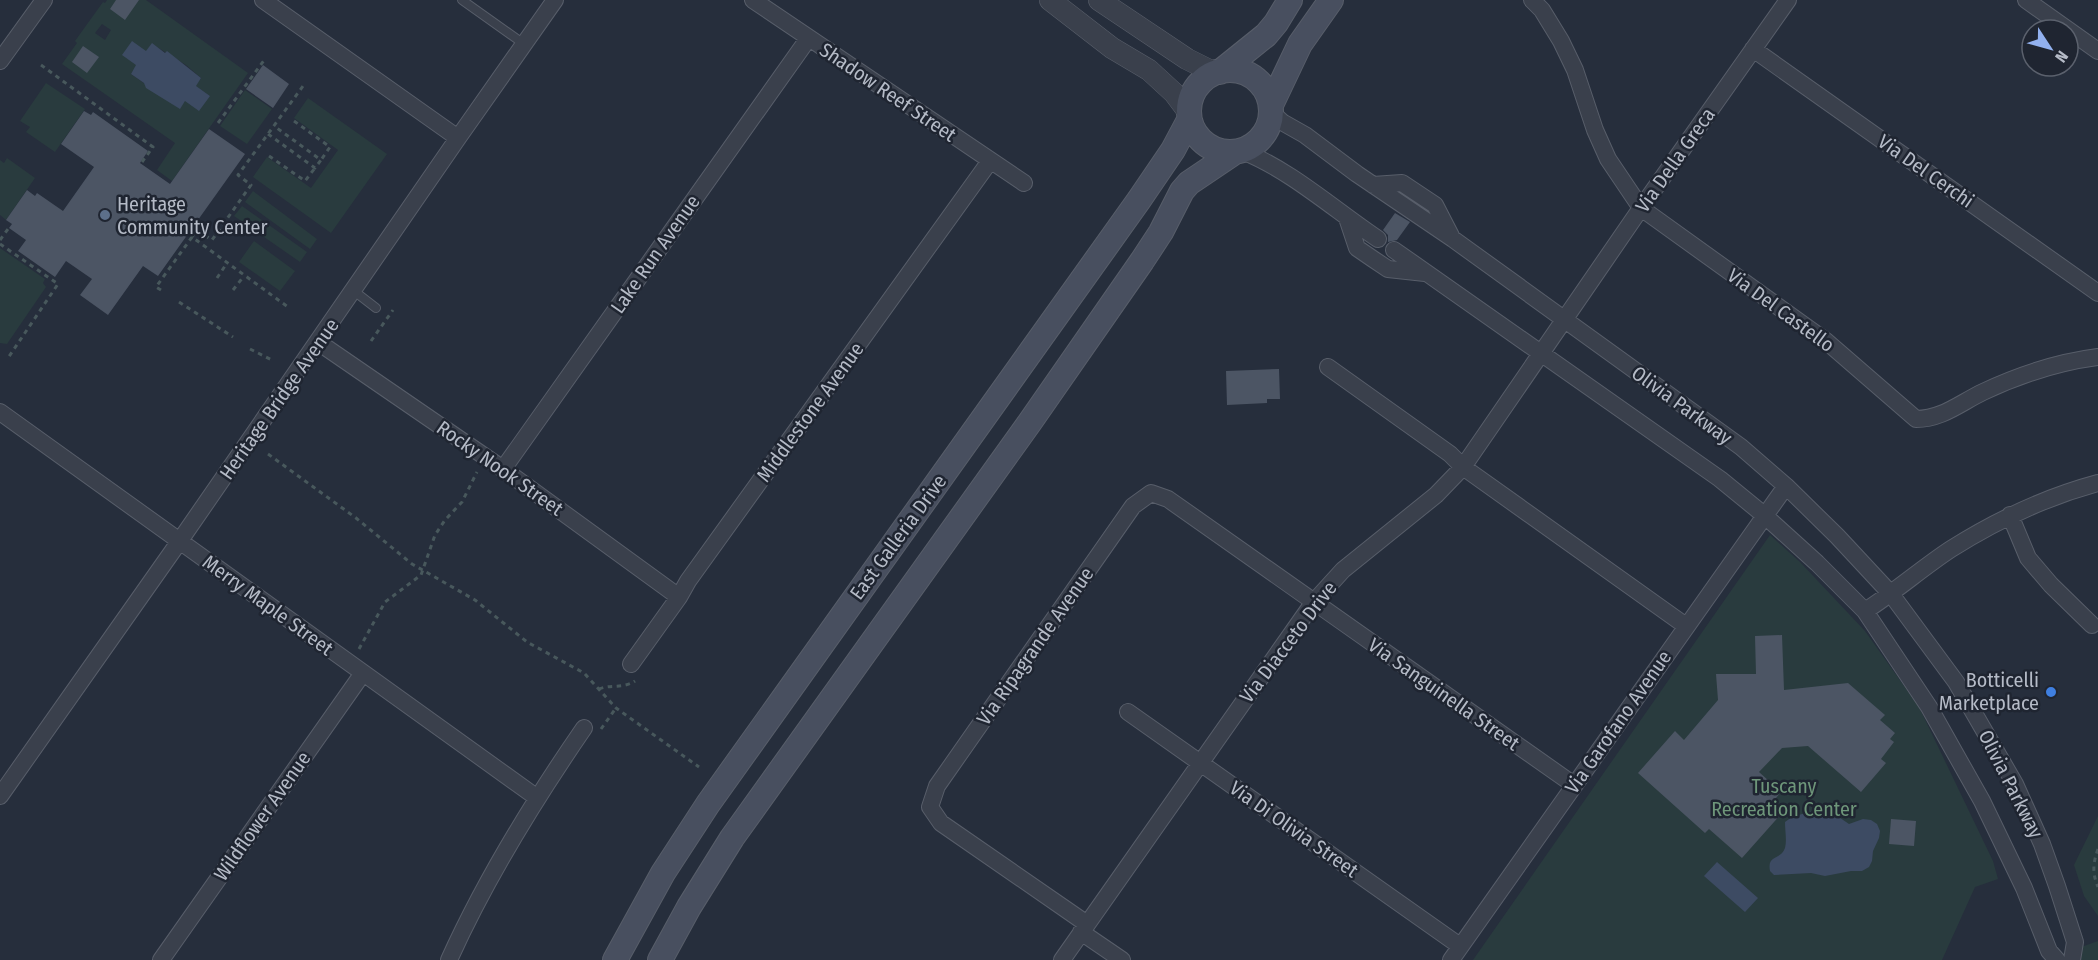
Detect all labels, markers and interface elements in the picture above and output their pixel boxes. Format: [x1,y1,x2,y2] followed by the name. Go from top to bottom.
[2020,18,2080,78] north arrow
[815,37,961,147] street label: Shadow Reef Street
[2051,47,2072,66] text: N
[1630,103,1720,217] street label: Via Della Greca
[1873,129,1979,213] street label: Via Del Cerchi
[605,190,705,318] street label: Lake Run Avenue
[117,192,267,239] place label: Heritage Community Center
[98,208,112,222] marker: Heritage Community Center
[1723,263,1839,357] street label: Via Del Castello
[214,314,344,484] street label: Heritage Bridge Avenue
[751,338,869,486] street label: Middlestone Avenue
[1627,361,1737,449] street label: Olivia Parkway
[432,415,568,521] street label: Rocky Nook Street
[845,470,951,604] street label: East Galleria Drive
[198,550,338,661] street label: Merry Maple Street
[971,562,1099,730] street label: Via Ripagrande Avenue
[1234,576,1342,708] street label: Via Diacceto Drive
[1364,633,1525,755] street label: Via Sanguinella Street
[1560,646,1676,798] street label: Via Garofano Avenue
[1939,668,2039,715] place label: Botticelli Marketplace
[2044,685,2058,699] marker: Botticelli Marketplace
[1973,726,2049,842] street label: Olivia Parkway
[209,747,315,885] street label: Wildflower Avenue
[1711,774,1857,821] park label: Tuscany Recreation Center
[1225,776,1363,883] street label: Via Di Olivia Street

